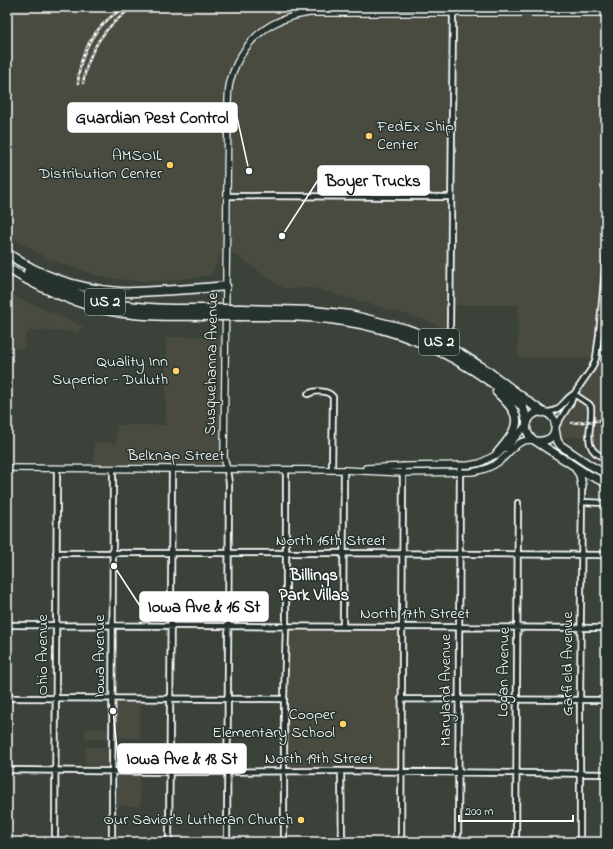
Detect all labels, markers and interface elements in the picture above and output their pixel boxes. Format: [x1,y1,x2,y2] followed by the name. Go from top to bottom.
[68,103,237,132] callout: Guardian Pest Control
[76,106,229,131] text: Guardian Pest Control
[376,115,454,157] place label: FedEx Ship Center
[364,131,374,141] marker: FedEx Ship Center
[38,144,162,186] place label: AMSOIL Distribution Center
[165,160,175,170] marker: AMSOIL Distribution Center
[318,166,429,195] callout: Boyer Trucks
[324,169,421,196] text: Boyer Trucks
[85,289,125,315] road number: US 2
[199,292,225,436] street label: Susquehanna Avenue
[419,329,459,355] road number: US 2
[52,350,168,392] place label: Quality Inn Superior - Duluth
[171,366,181,376] marker: Quality Inn Superior - Duluth
[126,444,225,468] street label: Belknap Street
[276,529,387,553] street label: North 16th Street
[279,563,350,608] district label: Billings Park Villas
[140,592,268,621] callout: Iowa Ave & 16 St
[148,595,261,620] text: Iowa Ave & 16 St
[360,602,471,626] street label: North 17th Street
[556,611,580,716] street label: Garfield Avenue
[31,614,55,696] street label: Ohio Avenue
[88,614,112,698] street label: Iowa Avenue
[491,626,517,717] street label: Logan Avenue
[434,633,458,746] street label: Maryland Avenue
[212,703,335,745] place label: Cooper Elementary School
[338,719,348,729] marker: Cooper Elementary School
[118,744,246,773] callout: Iowa Ave & 18 St
[126,747,238,772] text: Iowa Ave & 18 St
[265,747,374,771] street label: North 19th Street
[459,797,573,823] scale bar
[465,803,494,821] text: 200 m
[104,808,293,832] place label: Our Savior's Lutheran Church
[296,815,306,825] marker: Our Savior's Lutheran Church

